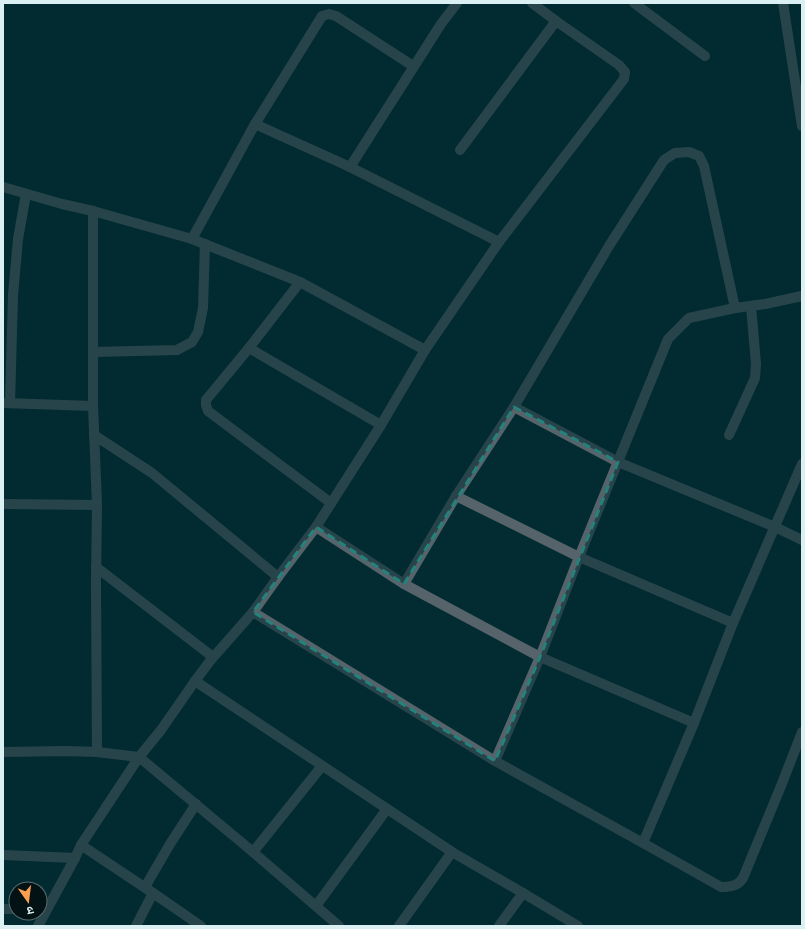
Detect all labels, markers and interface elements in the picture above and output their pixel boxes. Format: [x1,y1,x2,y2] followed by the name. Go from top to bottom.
[8,881,48,921] north arrow
[25,903,35,917] text: उ

